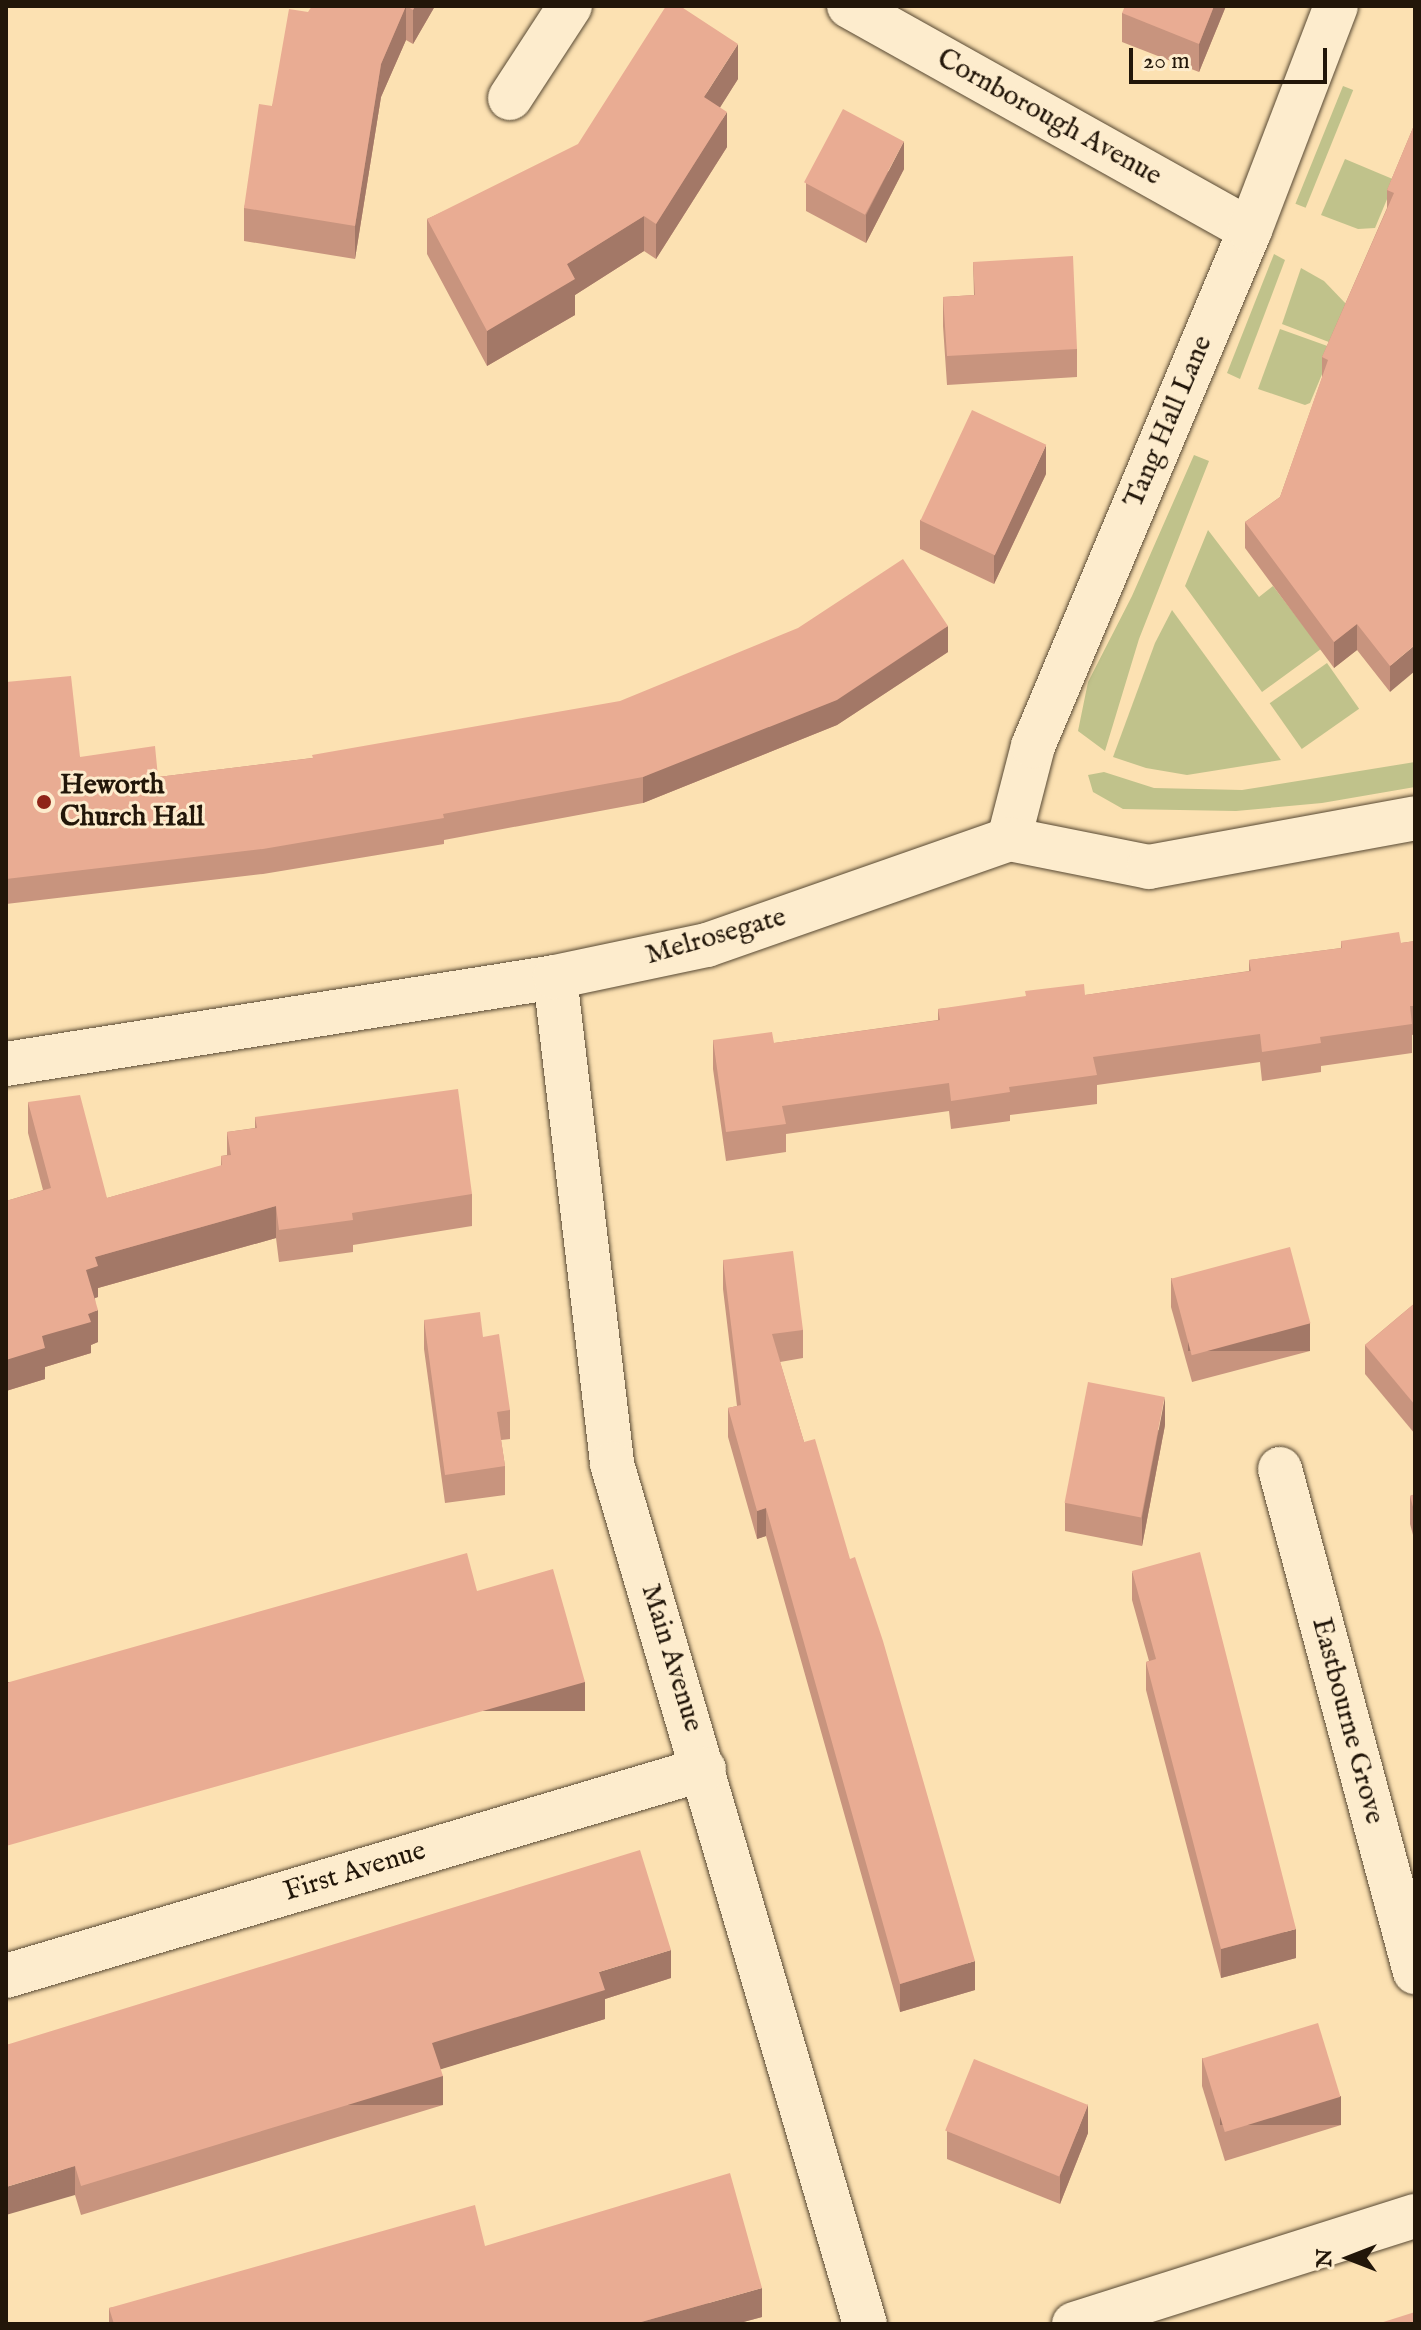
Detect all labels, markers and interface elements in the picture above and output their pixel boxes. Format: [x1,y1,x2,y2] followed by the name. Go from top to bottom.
[1133,32,1331,82] scale bar
[931,42,1167,194] street label: Cornborough Avenue
[1143,46,1190,77] text: 20 m
[1118,331,1220,513] street label: Tang Hall Lane
[60,769,204,835] place label: Heworth Church Hall
[35,793,53,811] marker: Heworth Church Hall
[642,901,790,973] street label: Melrosegate
[633,1580,709,1736] street label: Main Avenue
[1303,1614,1391,1828] street label: Eastbourne Grove
[280,1834,430,1910] street label: First Avenue
[1309,2218,1389,2298] north arrow
[1311,2248,1339,2268] text: N

